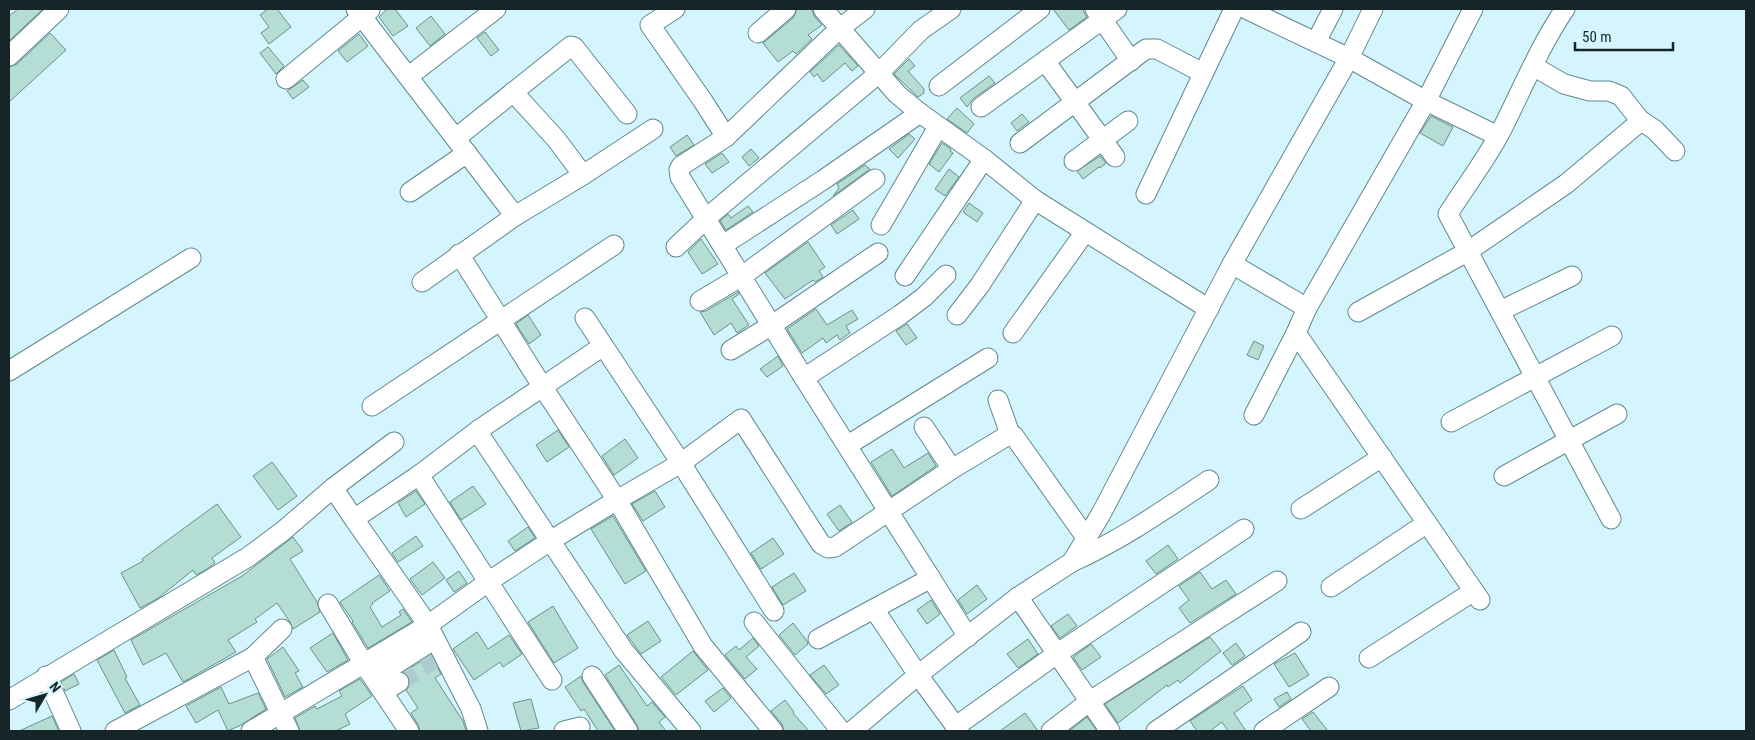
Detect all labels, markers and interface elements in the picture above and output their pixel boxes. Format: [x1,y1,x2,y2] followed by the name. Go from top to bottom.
[1575,20,1672,52] scale bar
[1582,28,1612,46] text: 50 m
[20,670,70,720] north arrow
[46,679,64,695] text: N

